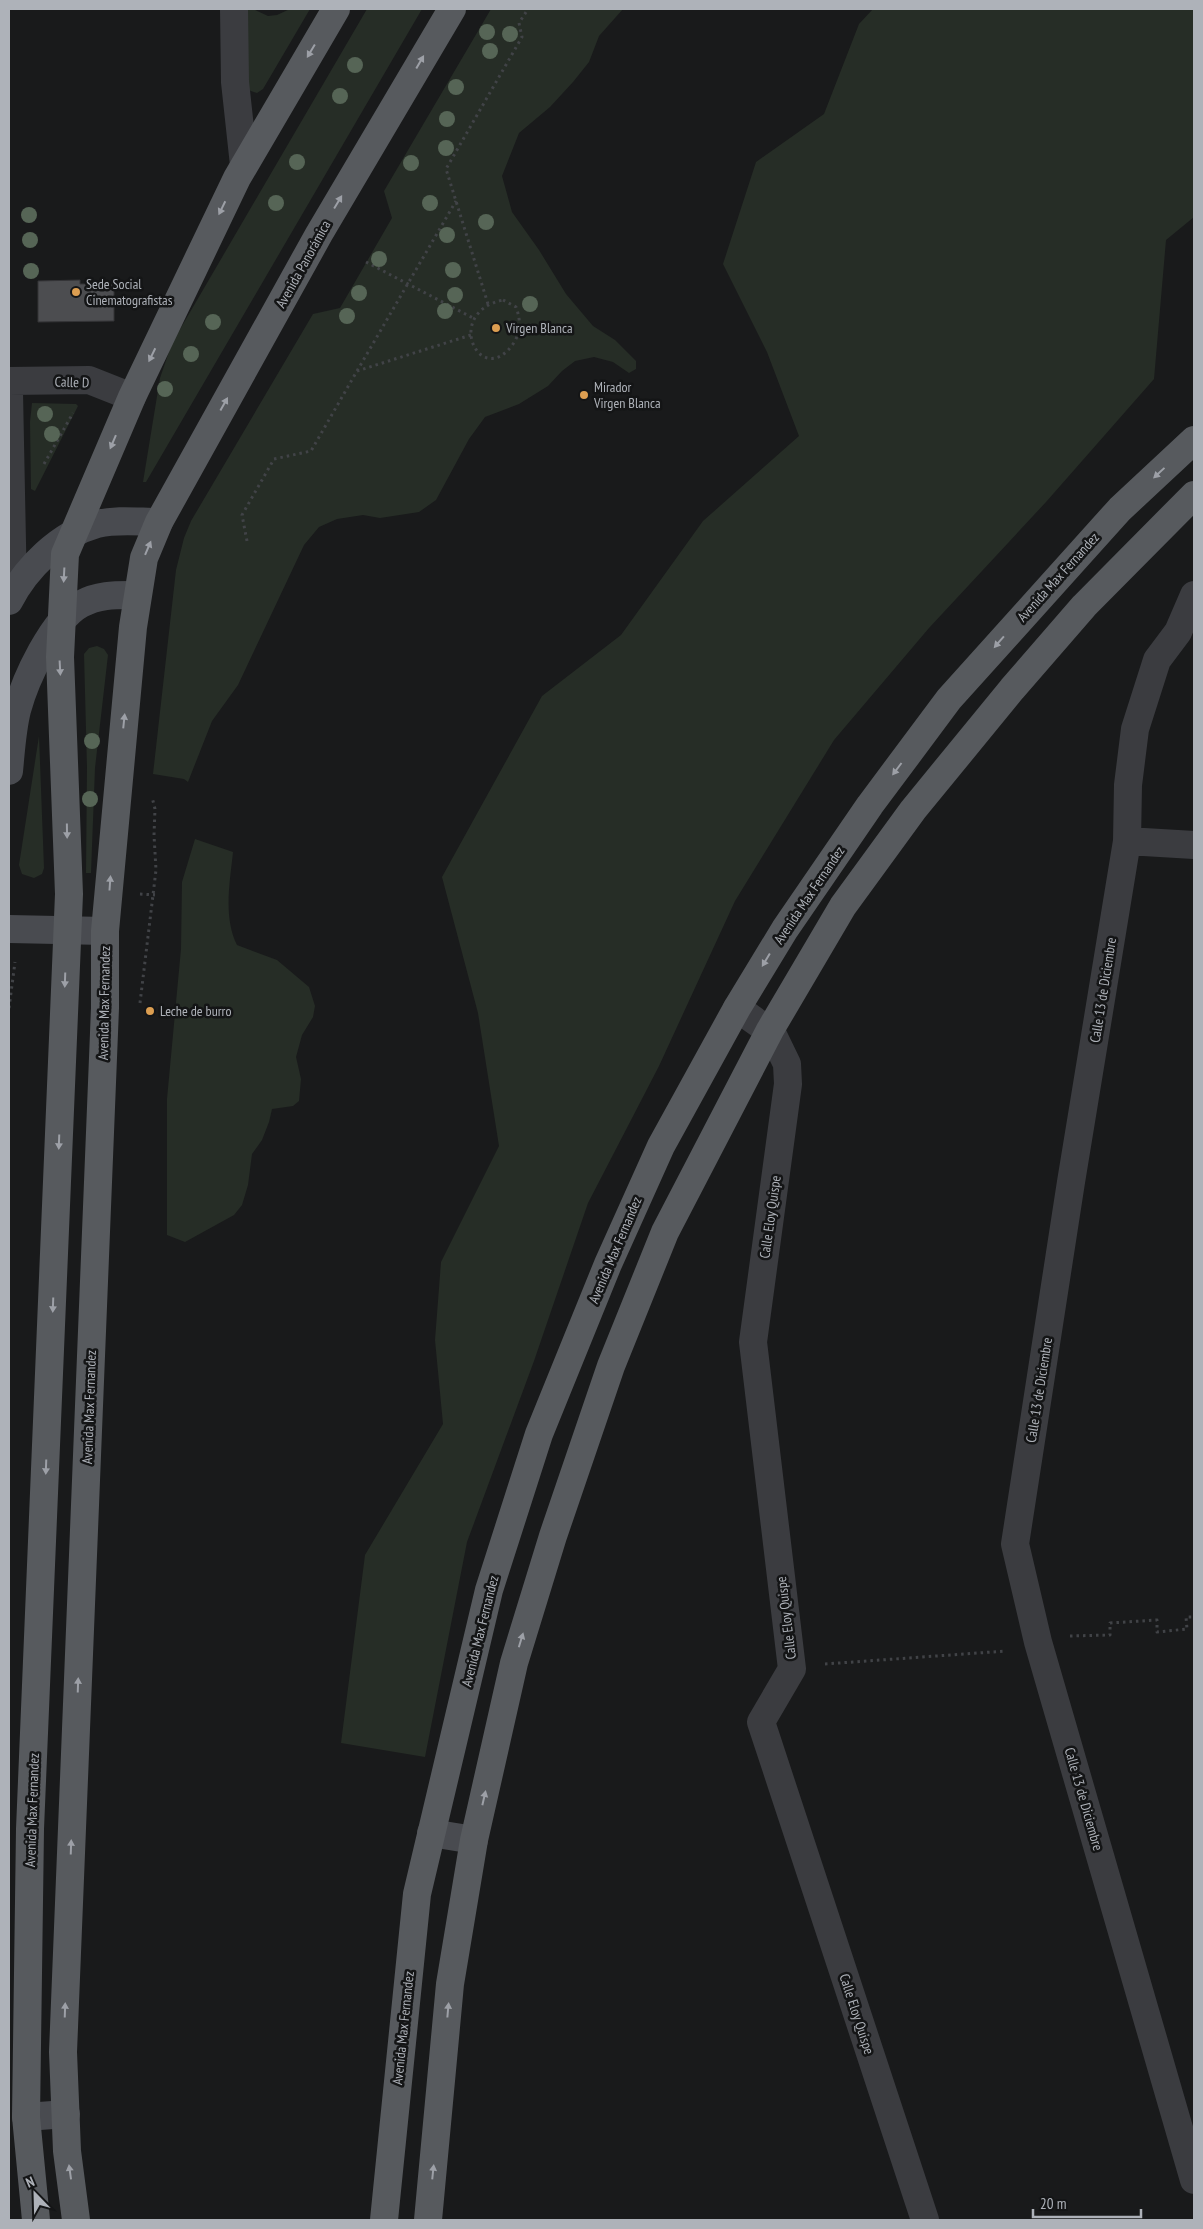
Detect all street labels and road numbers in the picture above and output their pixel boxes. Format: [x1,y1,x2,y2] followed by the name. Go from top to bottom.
[272,217,334,311] street label: Avenida Panorámica
[54,372,90,392] street label: Calle D
[1013,529,1103,625] street label: Avenida Max Fernandez
[770,843,848,947] street label: Avenida Max Fernandez
[1086,936,1120,1044] street label: Calle 13 de Diciembre
[94,946,114,1060] street label: Avenida Max Fernandez
[755,1174,785,1260] street label: Calle Eloy Quispe
[584,1194,646,1306] street label: Avenida Max Fernandez
[1022,1336,1056,1444] street label: Calle 13 de Diciembre
[78,1350,100,1464] street label: Avenida Max Fernandez
[457,1573,503,1689] street label: Avenida Max Fernandez
[772,1575,800,1661] street label: Calle Eloy Quispe
[1061,1745,1107,1853] street label: Calle 13 de Diciembre
[21,1753,43,1867] street label: Avenida Max Fernandez
[388,1970,418,2086] street label: Avenida Max Fernandez
[836,1972,879,2057] street label: Calle Eloy Quispe

